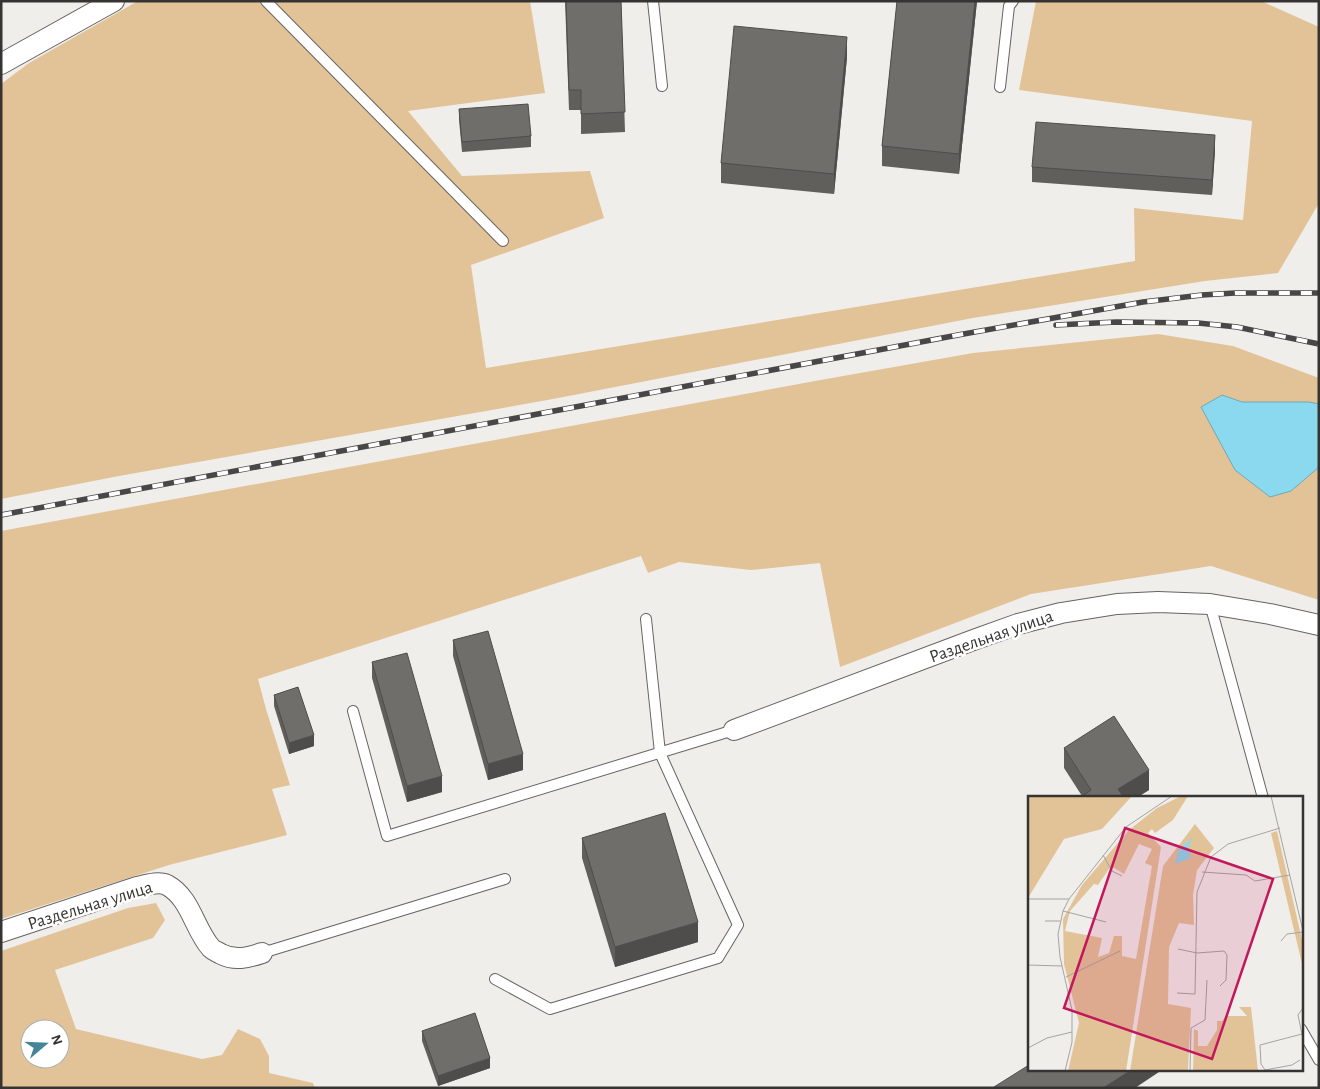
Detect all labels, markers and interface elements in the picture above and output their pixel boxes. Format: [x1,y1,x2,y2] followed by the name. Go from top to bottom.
[927,607,1055,667] street label: Раздельная улица
[1028,796,1302,1072] inset map
[26,878,155,933] street label: Раздельная улица
[20,1019,70,1069] north arrow
[48,1033,65,1047] text: N

